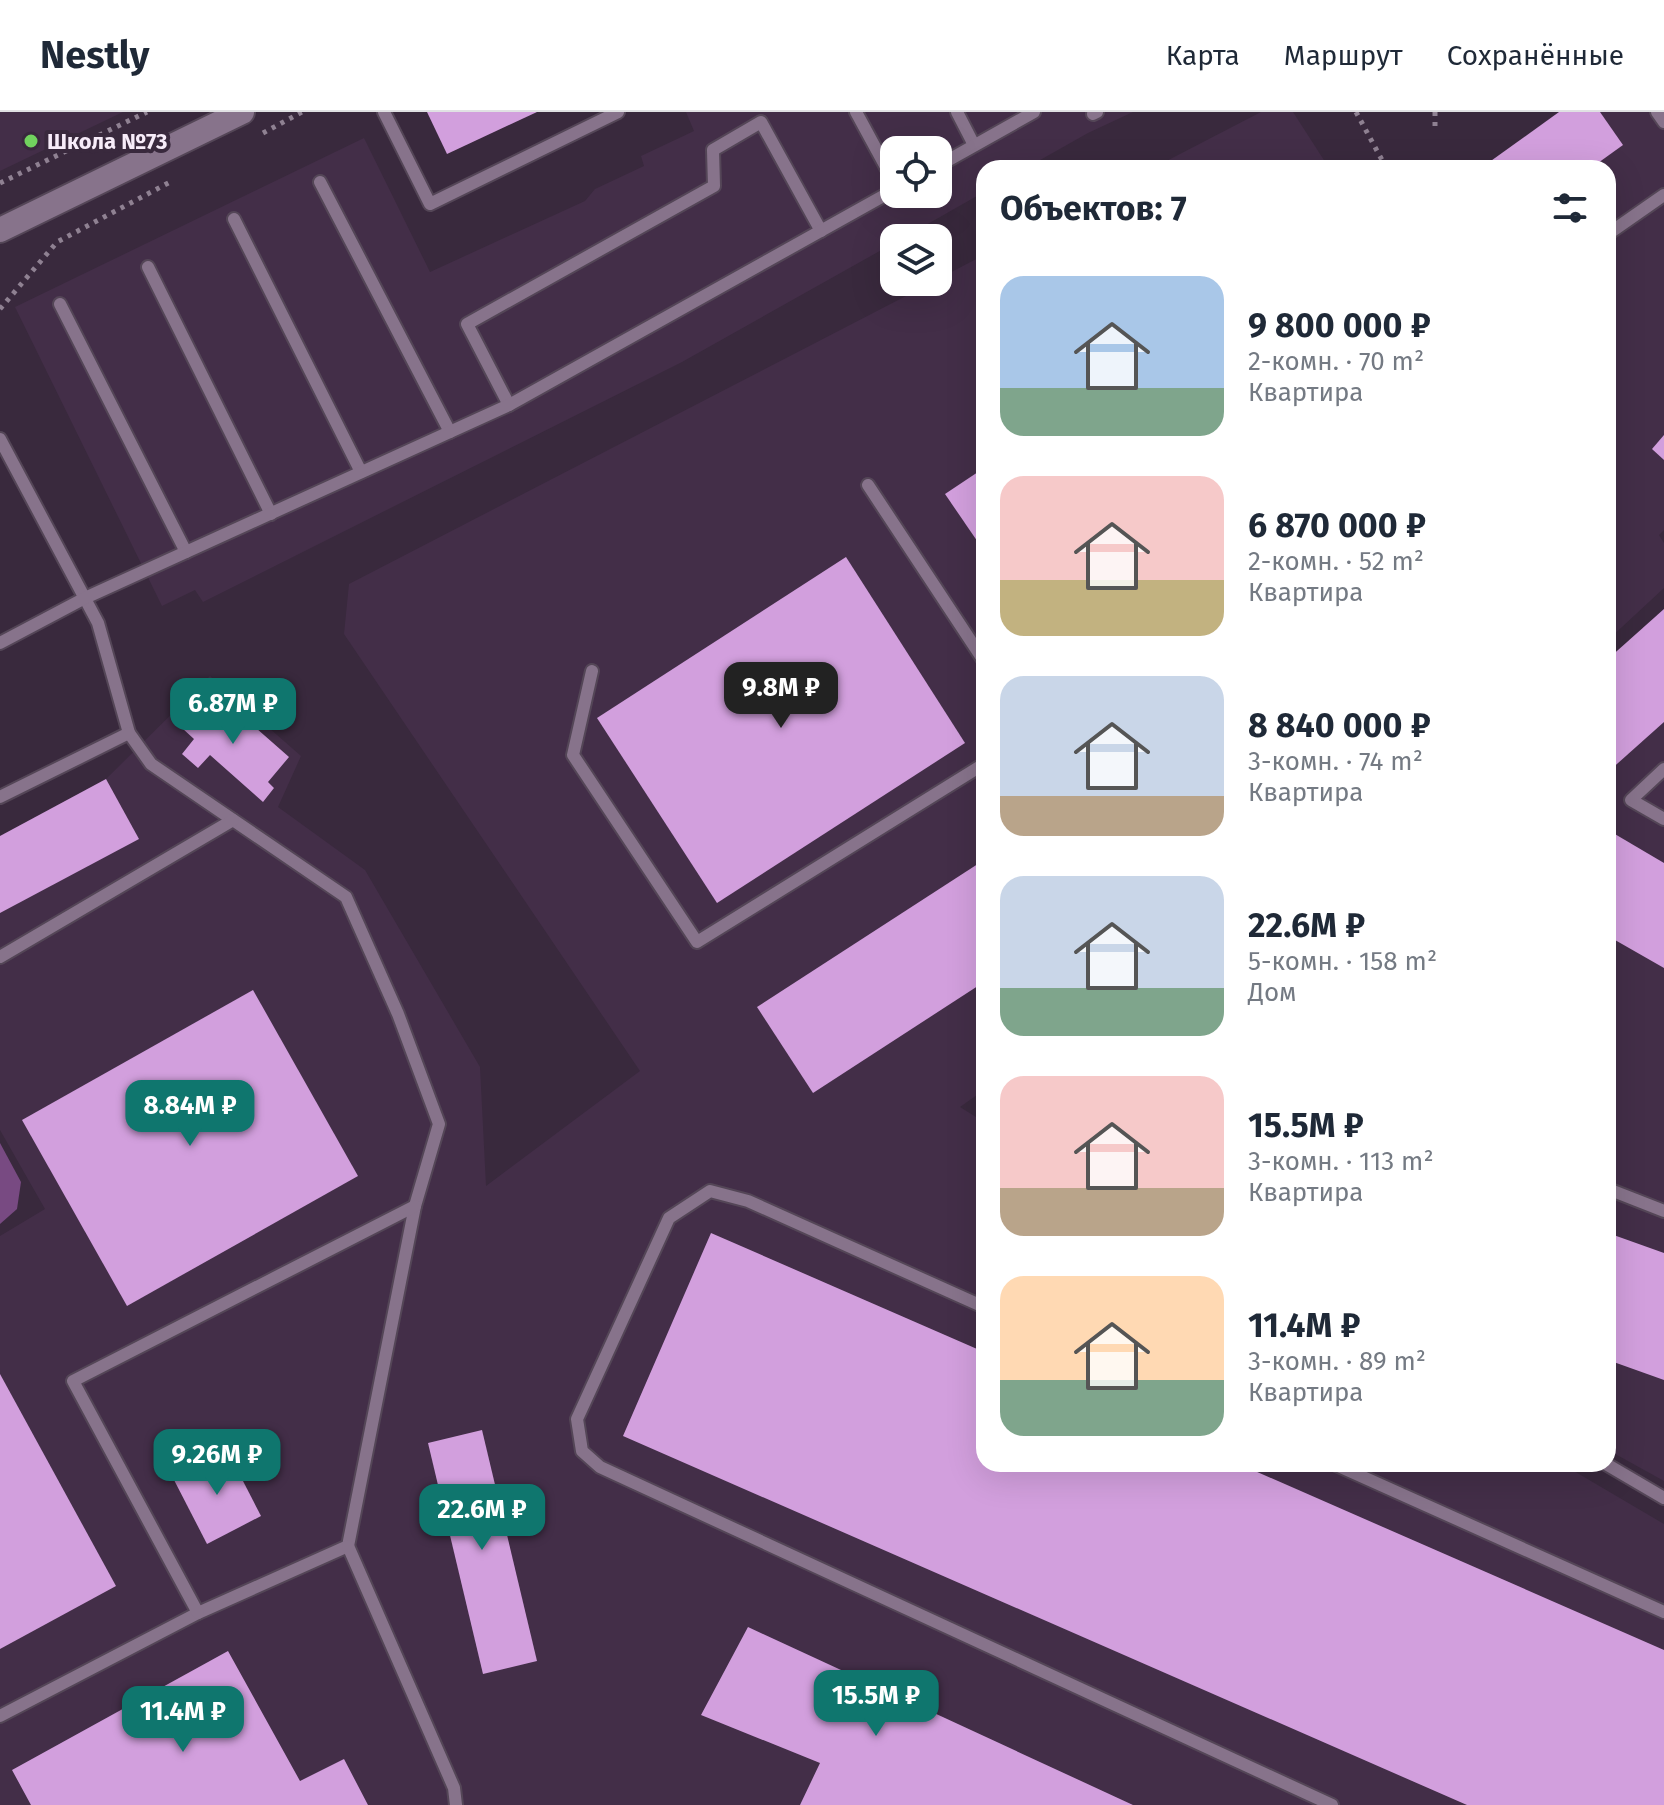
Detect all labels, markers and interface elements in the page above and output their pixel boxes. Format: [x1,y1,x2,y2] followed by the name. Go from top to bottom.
[40,32,149,78] text: Nestly
[1166,39,1240,72] text: Карта
[1284,39,1403,72] text: Маршрут
[1447,39,1624,72] text: Сохранённые
[47,128,168,155] place label: Школа №73
[22,132,40,150] marker: Школа №73
[880,136,952,296] map controls
[880,136,952,208] button: locate
[1548,186,1592,230] icon: filters
[1000,188,1187,229] text: Объектов: 7
[880,224,952,296] button: layers
[1248,305,1431,346] text: 9 800 000 ₽
[1064,308,1160,404] icon: home
[1248,346,1424,377] text: 2-комн. · 70 m²
[1248,377,1363,408] text: Квартира
[1248,505,1426,546] text: 6 870 000 ₽
[1064,508,1160,604] icon: home
[1248,546,1424,577] text: 2-комн. · 52 m²
[1248,577,1363,608] text: Квартира
[716,662,846,730] pin: 9.8M ₽
[742,672,820,703] text: 9.8M ₽
[159,678,307,746] pin: 6.87M ₽
[188,688,278,719] text: 6.87M ₽
[1248,705,1431,746] text: 8 840 000 ₽
[1064,708,1160,804] icon: home
[1248,746,1423,777] text: 3-комн. · 74 m²
[1248,777,1363,808] text: Квартира
[1248,905,1365,946] text: 22.6M ₽
[1064,908,1160,1004] icon: home
[1248,946,1437,977] text: 5-комн. · 158 m²
[1248,977,1297,1008] text: Дом
[116,1080,264,1148] pin: 8.84M ₽
[143,1090,237,1121] text: 8.84M ₽
[1248,1105,1364,1146] text: 15.5M ₽
[1064,1108,1160,1204] icon: home
[1248,1146,1434,1177] text: 3-комн. · 113 m²
[1248,1177,1363,1208] text: Квартира
[1248,1305,1361,1346] text: 11.4M ₽
[1064,1308,1160,1404] icon: home
[1248,1346,1426,1377] text: 3-комн. · 89 m²
[1248,1377,1363,1408] text: Квартира
[143,1429,291,1497] pin: 9.26M ₽
[172,1439,262,1470] text: 9.26M ₽
[408,1484,556,1552] pin: 22.6M ₽
[437,1494,527,1525] text: 22.6M ₽
[802,1670,950,1738] pin: 15.5M ₽
[832,1680,920,1711] text: 15.5M ₽
[109,1686,257,1754] pin: 11.4M ₽
[140,1696,226,1727] text: 11.4M ₽

